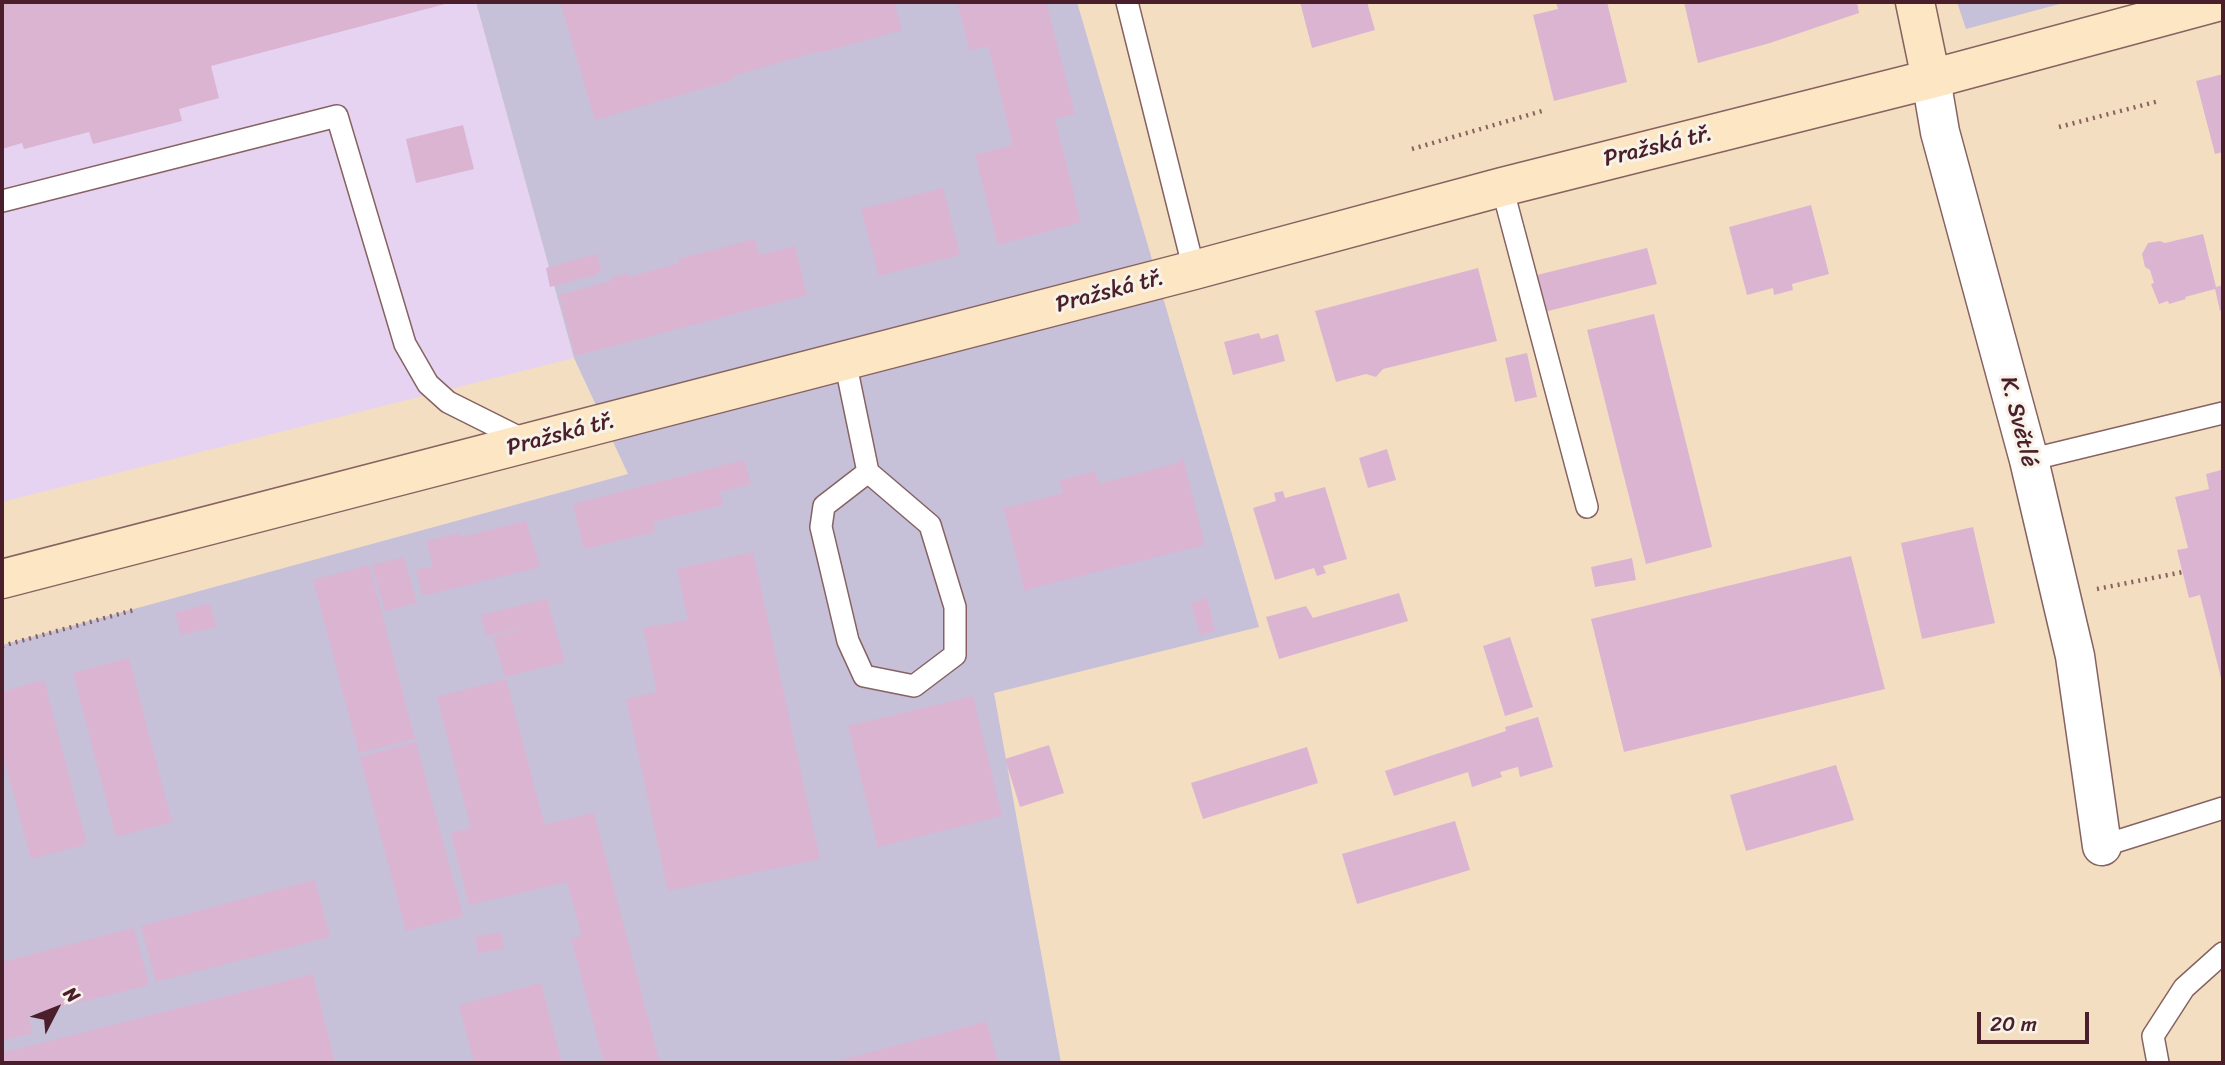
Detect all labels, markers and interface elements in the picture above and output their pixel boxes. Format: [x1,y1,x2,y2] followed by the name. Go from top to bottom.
[1601,120,1715,174] street label: Pražská tř.
[1053,264,1167,320] street label: Pražská tř.
[1993,374,2043,470] street label: K. Světlé
[504,407,618,463] street label: Pražská tř.
[21,974,91,1044] north arrow
[55,979,89,1011] text: N
[1980,998,2092,1042] scale bar
[1990,1005,2037,1043] text: 20 m

